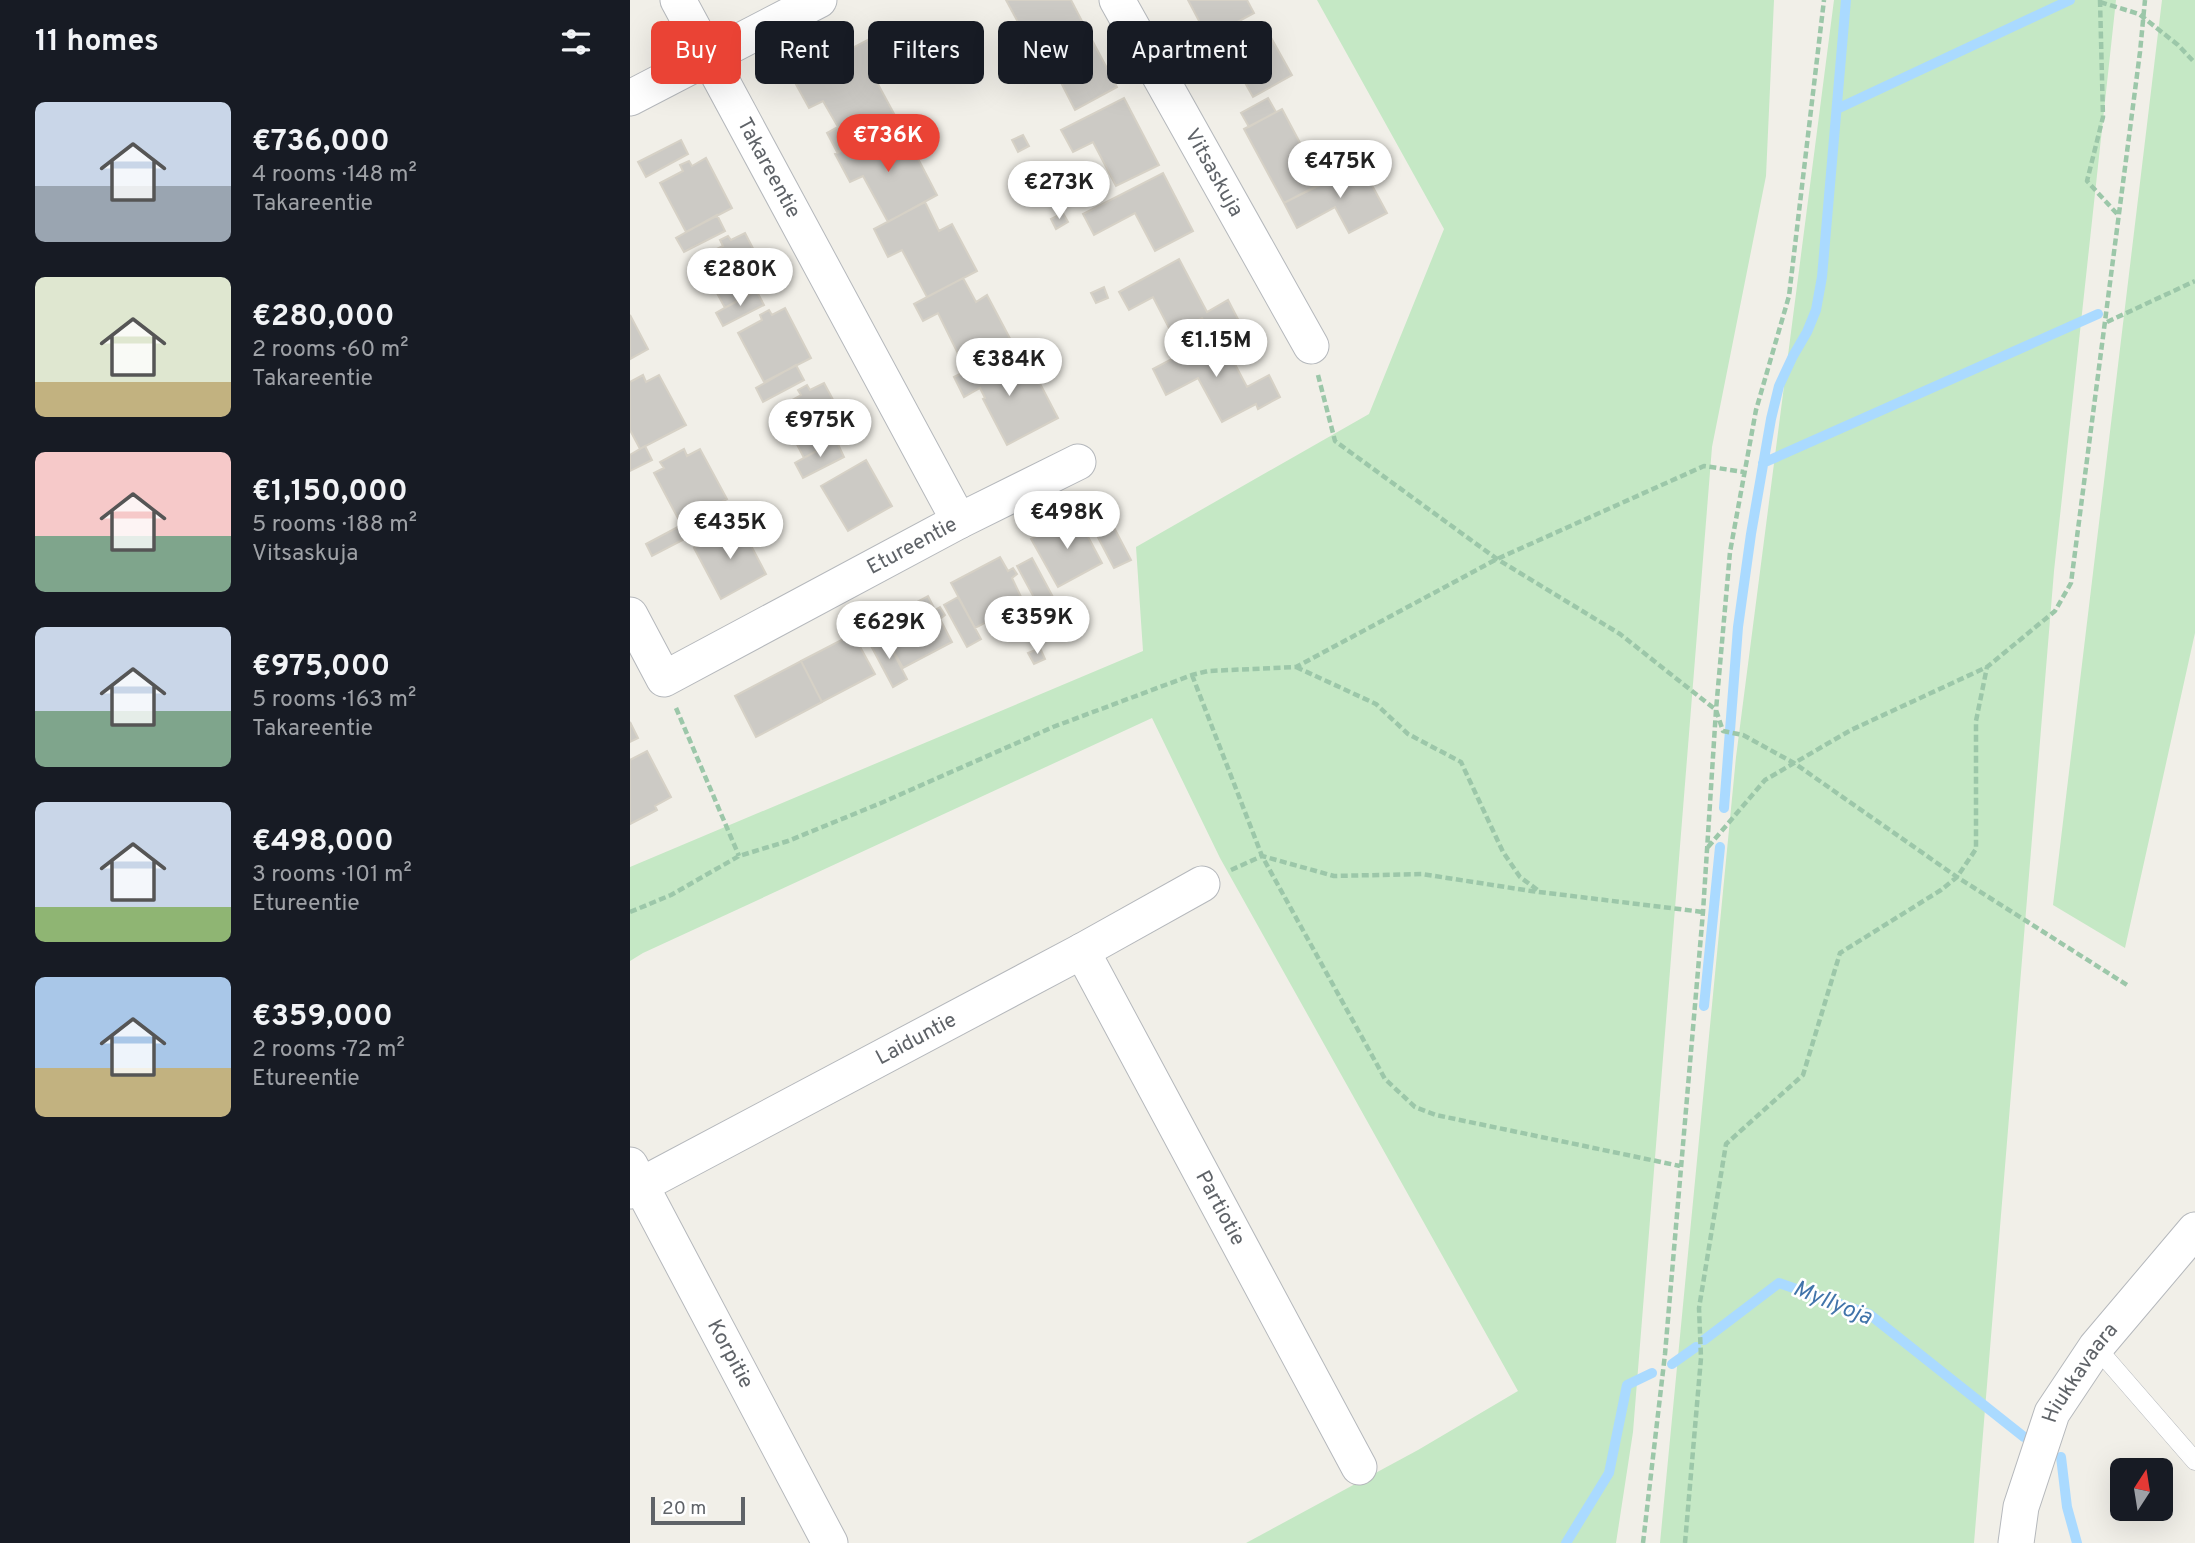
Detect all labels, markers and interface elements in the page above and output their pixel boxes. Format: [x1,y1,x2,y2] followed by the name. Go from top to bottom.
[651,21,741,84] chip: Buy
[755,21,854,84] chip: Rent
[868,21,984,84] chip: Filters
[998,21,1093,84] chip: New
[1107,21,1272,84] chip: Apartment
[557,23,595,61] icon: filters
[35,24,159,61] text: 11 homes
[731,113,807,223] street label: Takareentie
[839,114,937,174] pin: €736K
[853,122,923,151] text: €736K
[252,124,390,161] text: €736,000
[1178,124,1249,222] street label: Vitsaskuja
[91,130,175,214] icon: home
[1291,140,1389,200] pin: €475K
[1304,148,1376,177] text: €475K
[252,161,417,190] text: 4 rooms · 148 m²
[1010,162,1108,221] pin: €273K
[1024,169,1094,198] text: €273K
[252,190,373,219] text: Takareentie
[691,248,789,308] pin: €280K
[703,256,777,285] text: €280K
[252,299,394,336] text: €280,000
[91,305,175,389] icon: home
[1159,320,1273,379] pin: €1.15M
[1180,327,1252,356] text: €1.15M
[252,336,409,365] text: 2 rooms · 60 m²
[960,338,1058,398] pin: €384K
[972,346,1046,375] text: €384K
[252,365,373,394] text: Takareentie
[771,400,869,459] pin: €975K
[784,407,856,436] text: €975K
[252,474,408,511] text: €1,150,000
[91,480,175,564] icon: home
[1018,491,1116,551] pin: €498K
[1030,499,1104,528] text: €498K
[681,502,779,561] pin: €435K
[693,509,767,538] text: €435K
[252,511,417,540] text: 5 rooms · 188 m²
[862,511,962,581] street label: Etureentie
[252,540,358,569] text: Vitsaskuja
[988,596,1086,656] pin: €359K
[840,602,938,661] pin: €629K
[1001,604,1073,633] text: €359K
[852,609,926,638] text: €629K
[252,649,390,686] text: €975,000
[91,655,175,739] icon: home
[252,686,416,715] text: 5 rooms · 163 m²
[252,715,373,744] text: Takareentie
[252,824,394,861] text: €498,000
[91,830,175,914] icon: home
[252,861,412,890] text: 3 rooms · 101 m²
[252,890,360,919] text: Etureentie
[252,999,393,1036] text: €359,000
[91,1005,175,1089] icon: home
[871,1007,961,1072] street label: Laiduntie
[252,1036,405,1065] text: 2 rooms · 72 m²
[252,1065,360,1094] text: Etureentie
[1189,1166,1251,1250] street label: Partiotie
[1788,1275,1876,1333] water label: Myllyoja
[701,1315,759,1393] street label: Korpitie
[2036,1317,2124,1426] street label: Hiukkavaara
[2110,1458,2174,1521] north arrow
[2110,1458,2173,1521] map controls
[651,1494,746,1526] scale bar
[662,1497,706,1521] text: 20 m

